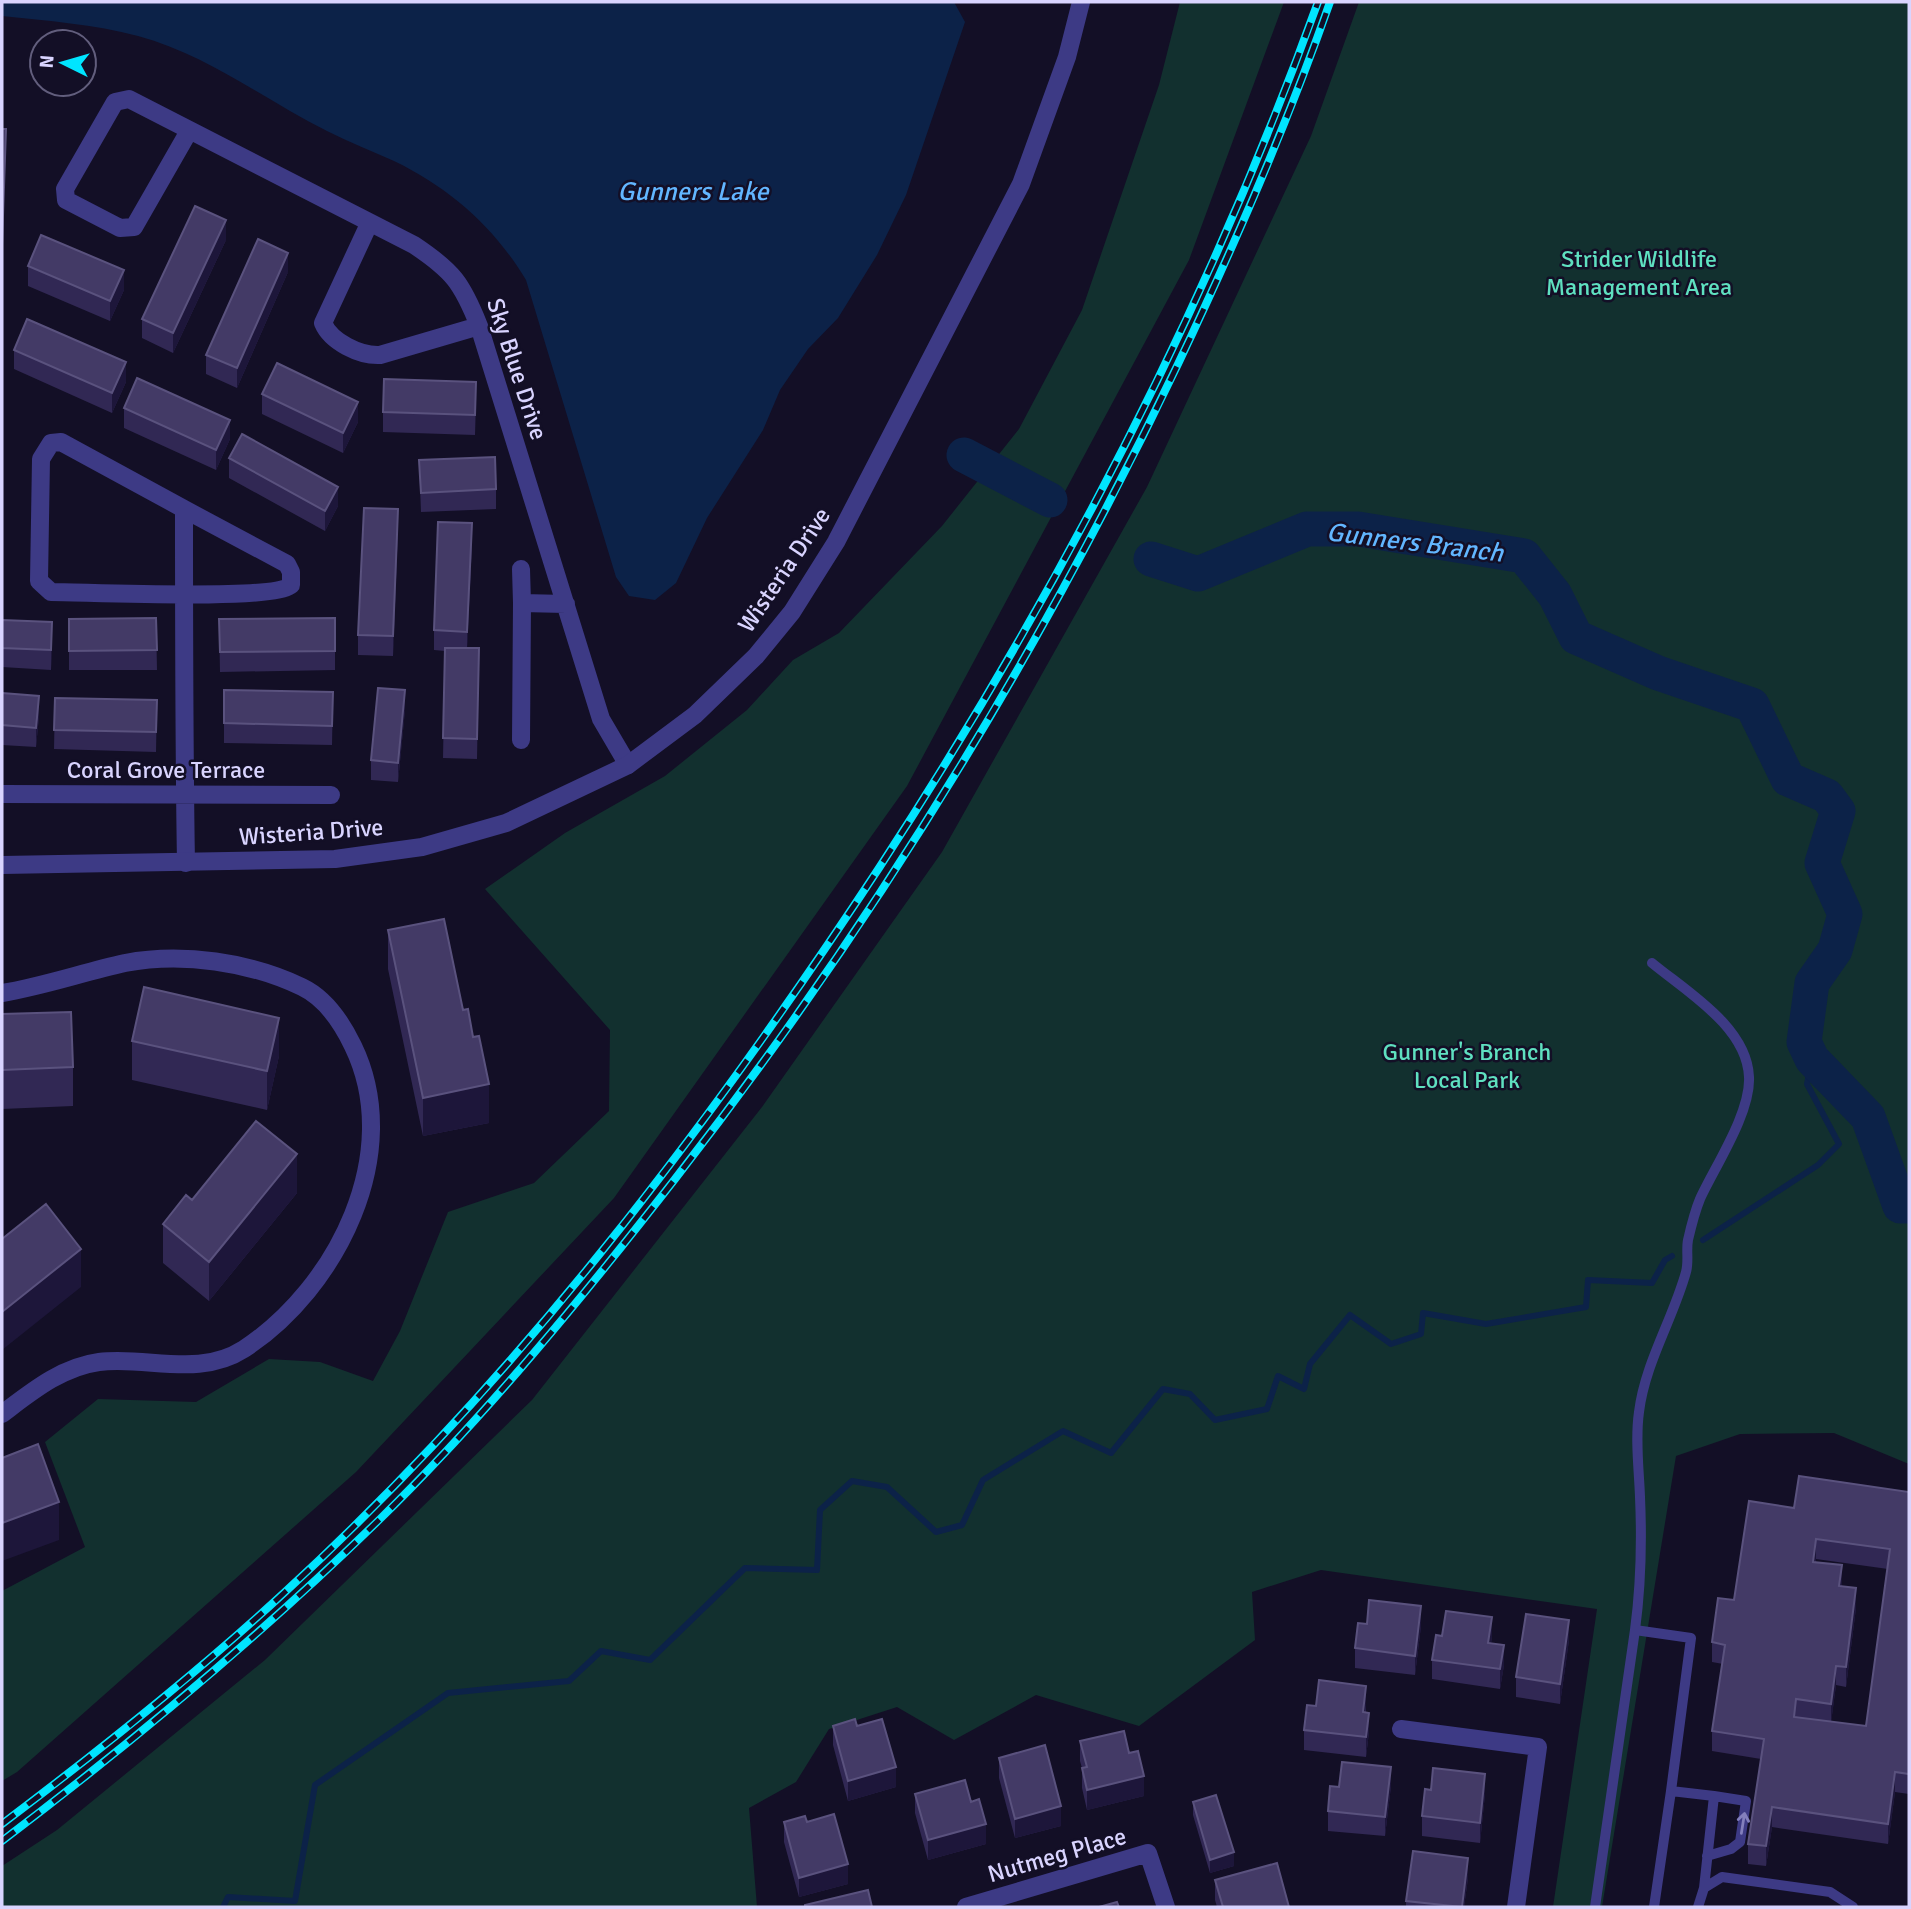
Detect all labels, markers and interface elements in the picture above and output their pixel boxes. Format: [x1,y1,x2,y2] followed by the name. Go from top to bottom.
[28,28,98,98] north arrow
[35,54,60,69] text: N
[617,176,770,208] water label: Gunners Lake
[1546,244,1732,302] park label: Strider Wildlife Management Area
[480,294,554,444] street label: Sky Blue Drive
[731,502,837,638] street label: Wisteria Drive
[1325,516,1506,570] water label: Gunners Branch
[67,755,265,785] street label: Coral Grove Terrace
[238,812,384,852] street label: Wisteria Drive
[1383,1037,1551,1095] park label: Gunner's Branch Local Park
[1737,1813,1750,1835] one-way arrow
[984,1821,1130,1889] street label: Nutmeg Place

